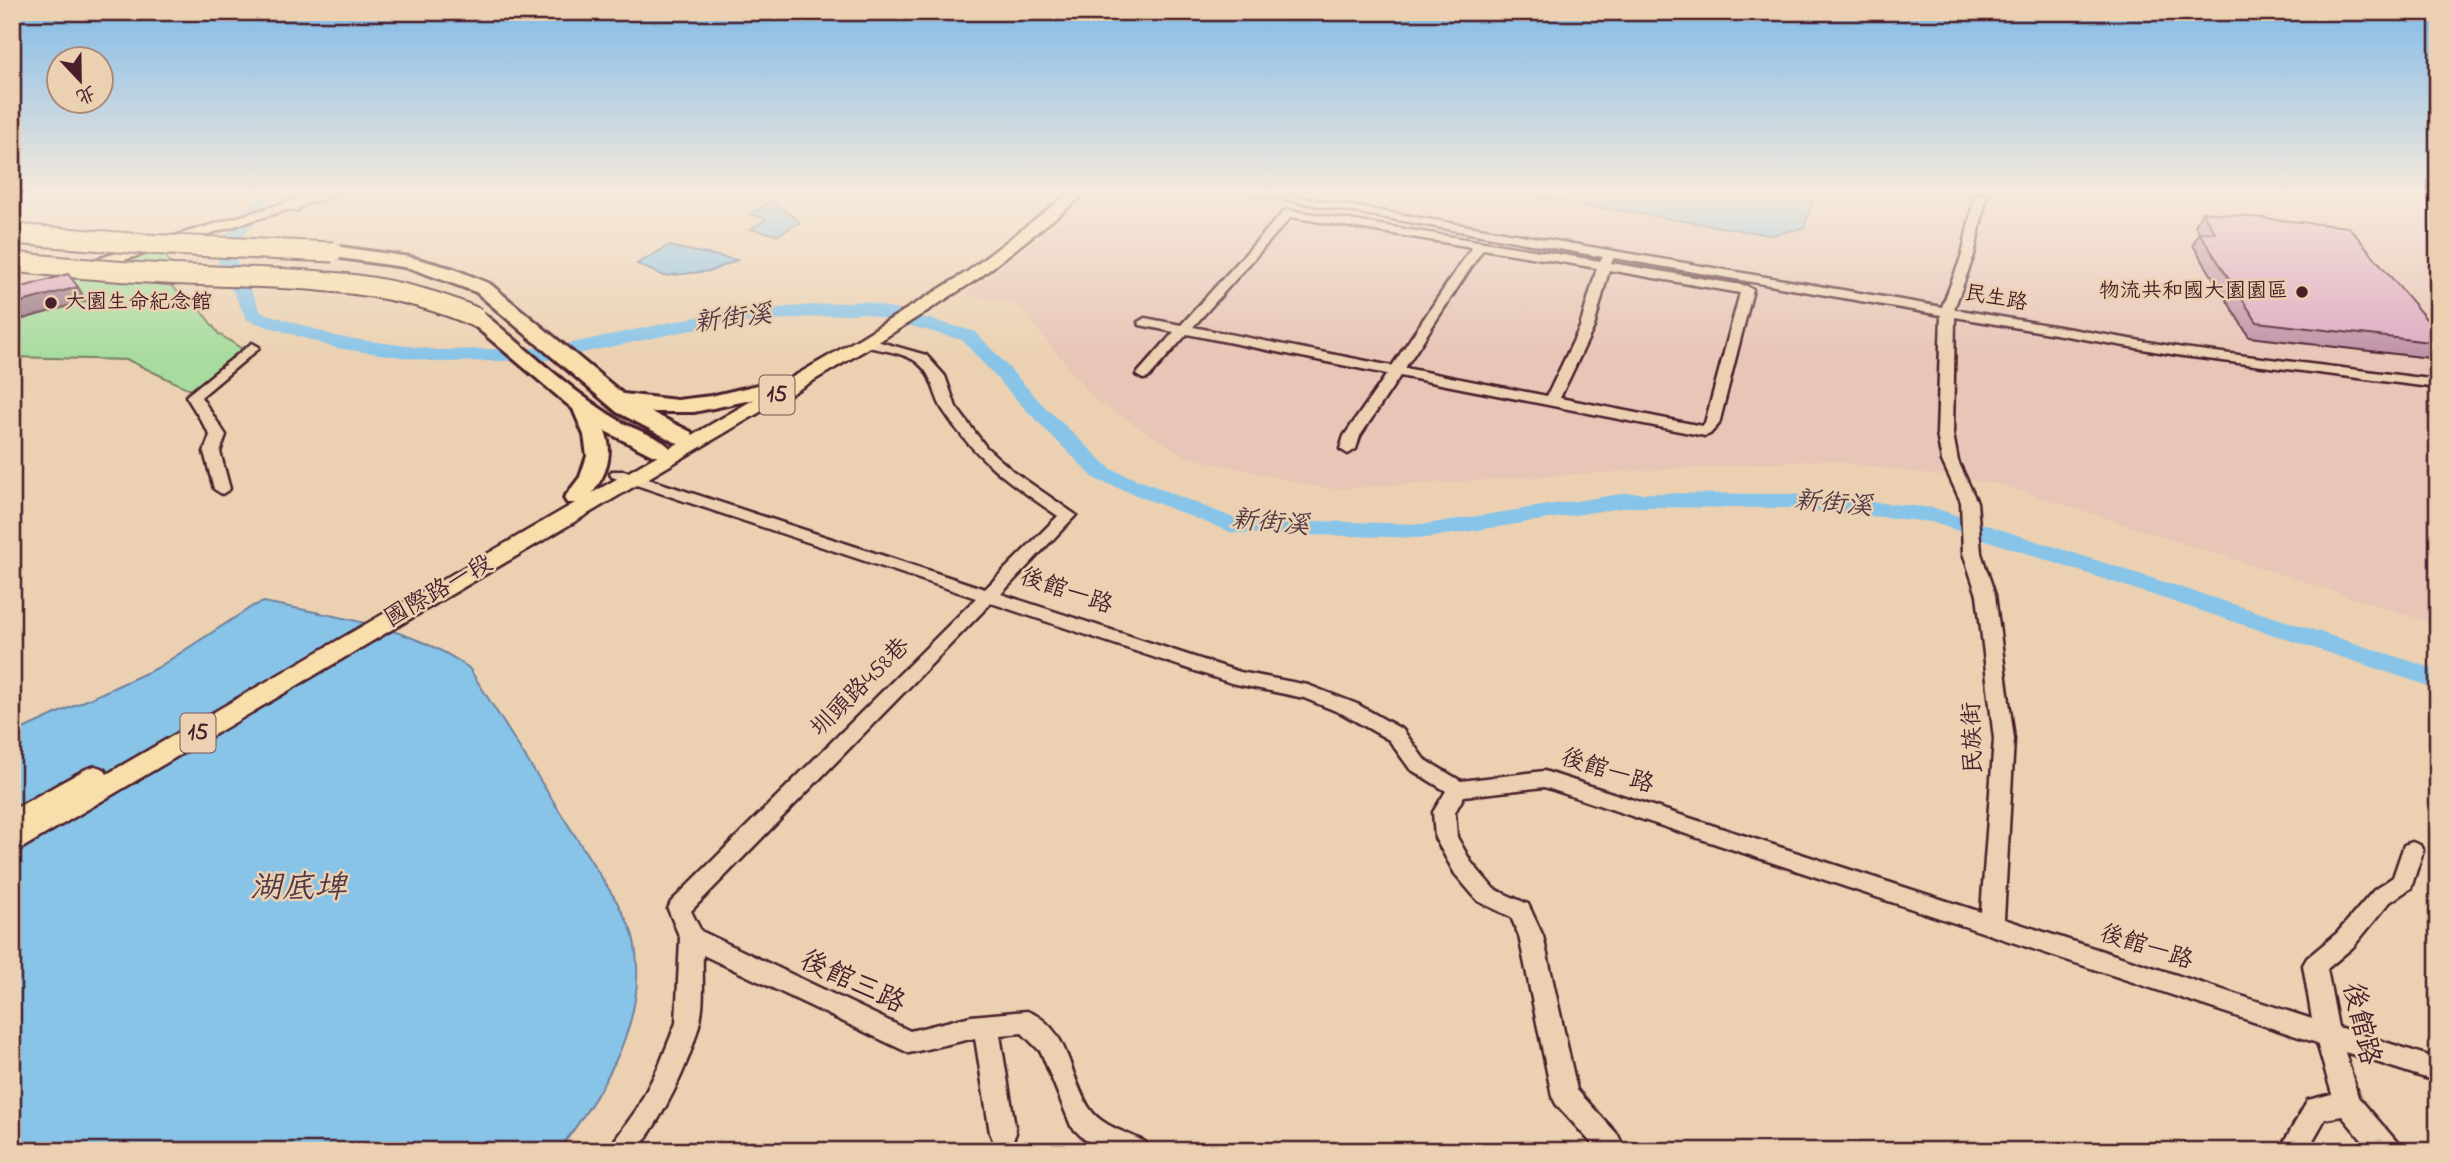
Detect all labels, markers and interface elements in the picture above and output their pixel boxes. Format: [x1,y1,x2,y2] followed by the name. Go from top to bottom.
[46,46,116,116] north arrow
[72,77,99,110] text: 北
[2099,277,2288,307] place label: 物流共和國大園園區
[1962,279,2030,319] street label: 民生路
[2294,284,2310,300] marker: 物流共和國大園園區
[65,288,212,318] place label: 大園生命紀念館
[43,295,59,311] marker: 大園生命紀念館
[692,296,776,344] water label: 新街溪
[760,376,794,414] road number: 15
[1792,483,1875,528] water label: 新街溪
[1229,502,1312,547] water label: 新街溪
[378,547,500,637] street label: 國際路一段
[1015,560,1117,624] street label: 後館一路
[803,630,919,746] street label: 圳頭路458巷
[1955,701,1993,775] street label: 民族街
[180,713,216,752] road number: 15
[1556,741,1658,803] street label: 後館一路
[250,866,349,913] water label: 湖底埤
[2095,917,2197,979] street label: 後館一路
[793,941,911,1025] street label: 後館三路
[2331,978,2389,1070] street label: 後館路

